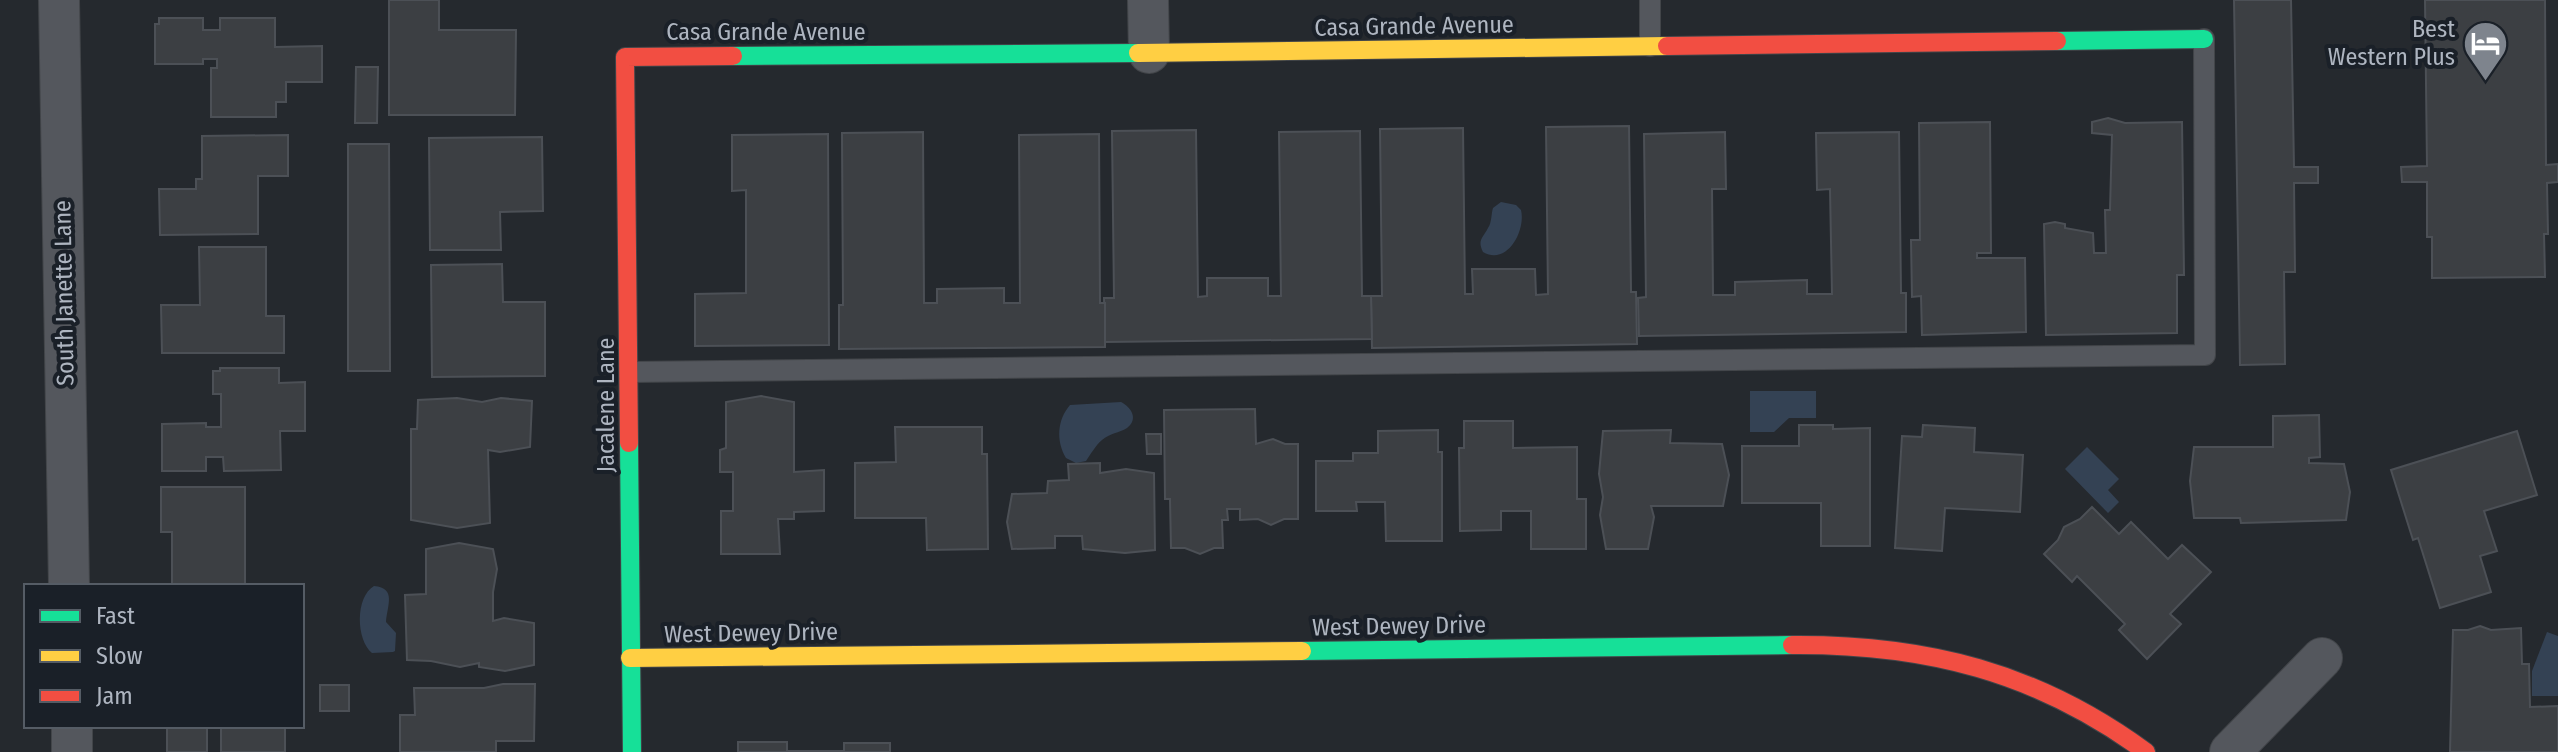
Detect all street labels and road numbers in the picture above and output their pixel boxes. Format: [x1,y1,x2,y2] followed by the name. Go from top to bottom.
[1314,10,1514,42] street label: Casa Grande Avenue
[666,18,866,46] street label: Casa Grande Avenue
[48,200,80,386] street label: South Janette Lane
[592,338,620,472] street label: Jacalene Lane
[1312,610,1486,642] street label: West Dewey Drive
[664,617,838,649] street label: West Dewey Drive

